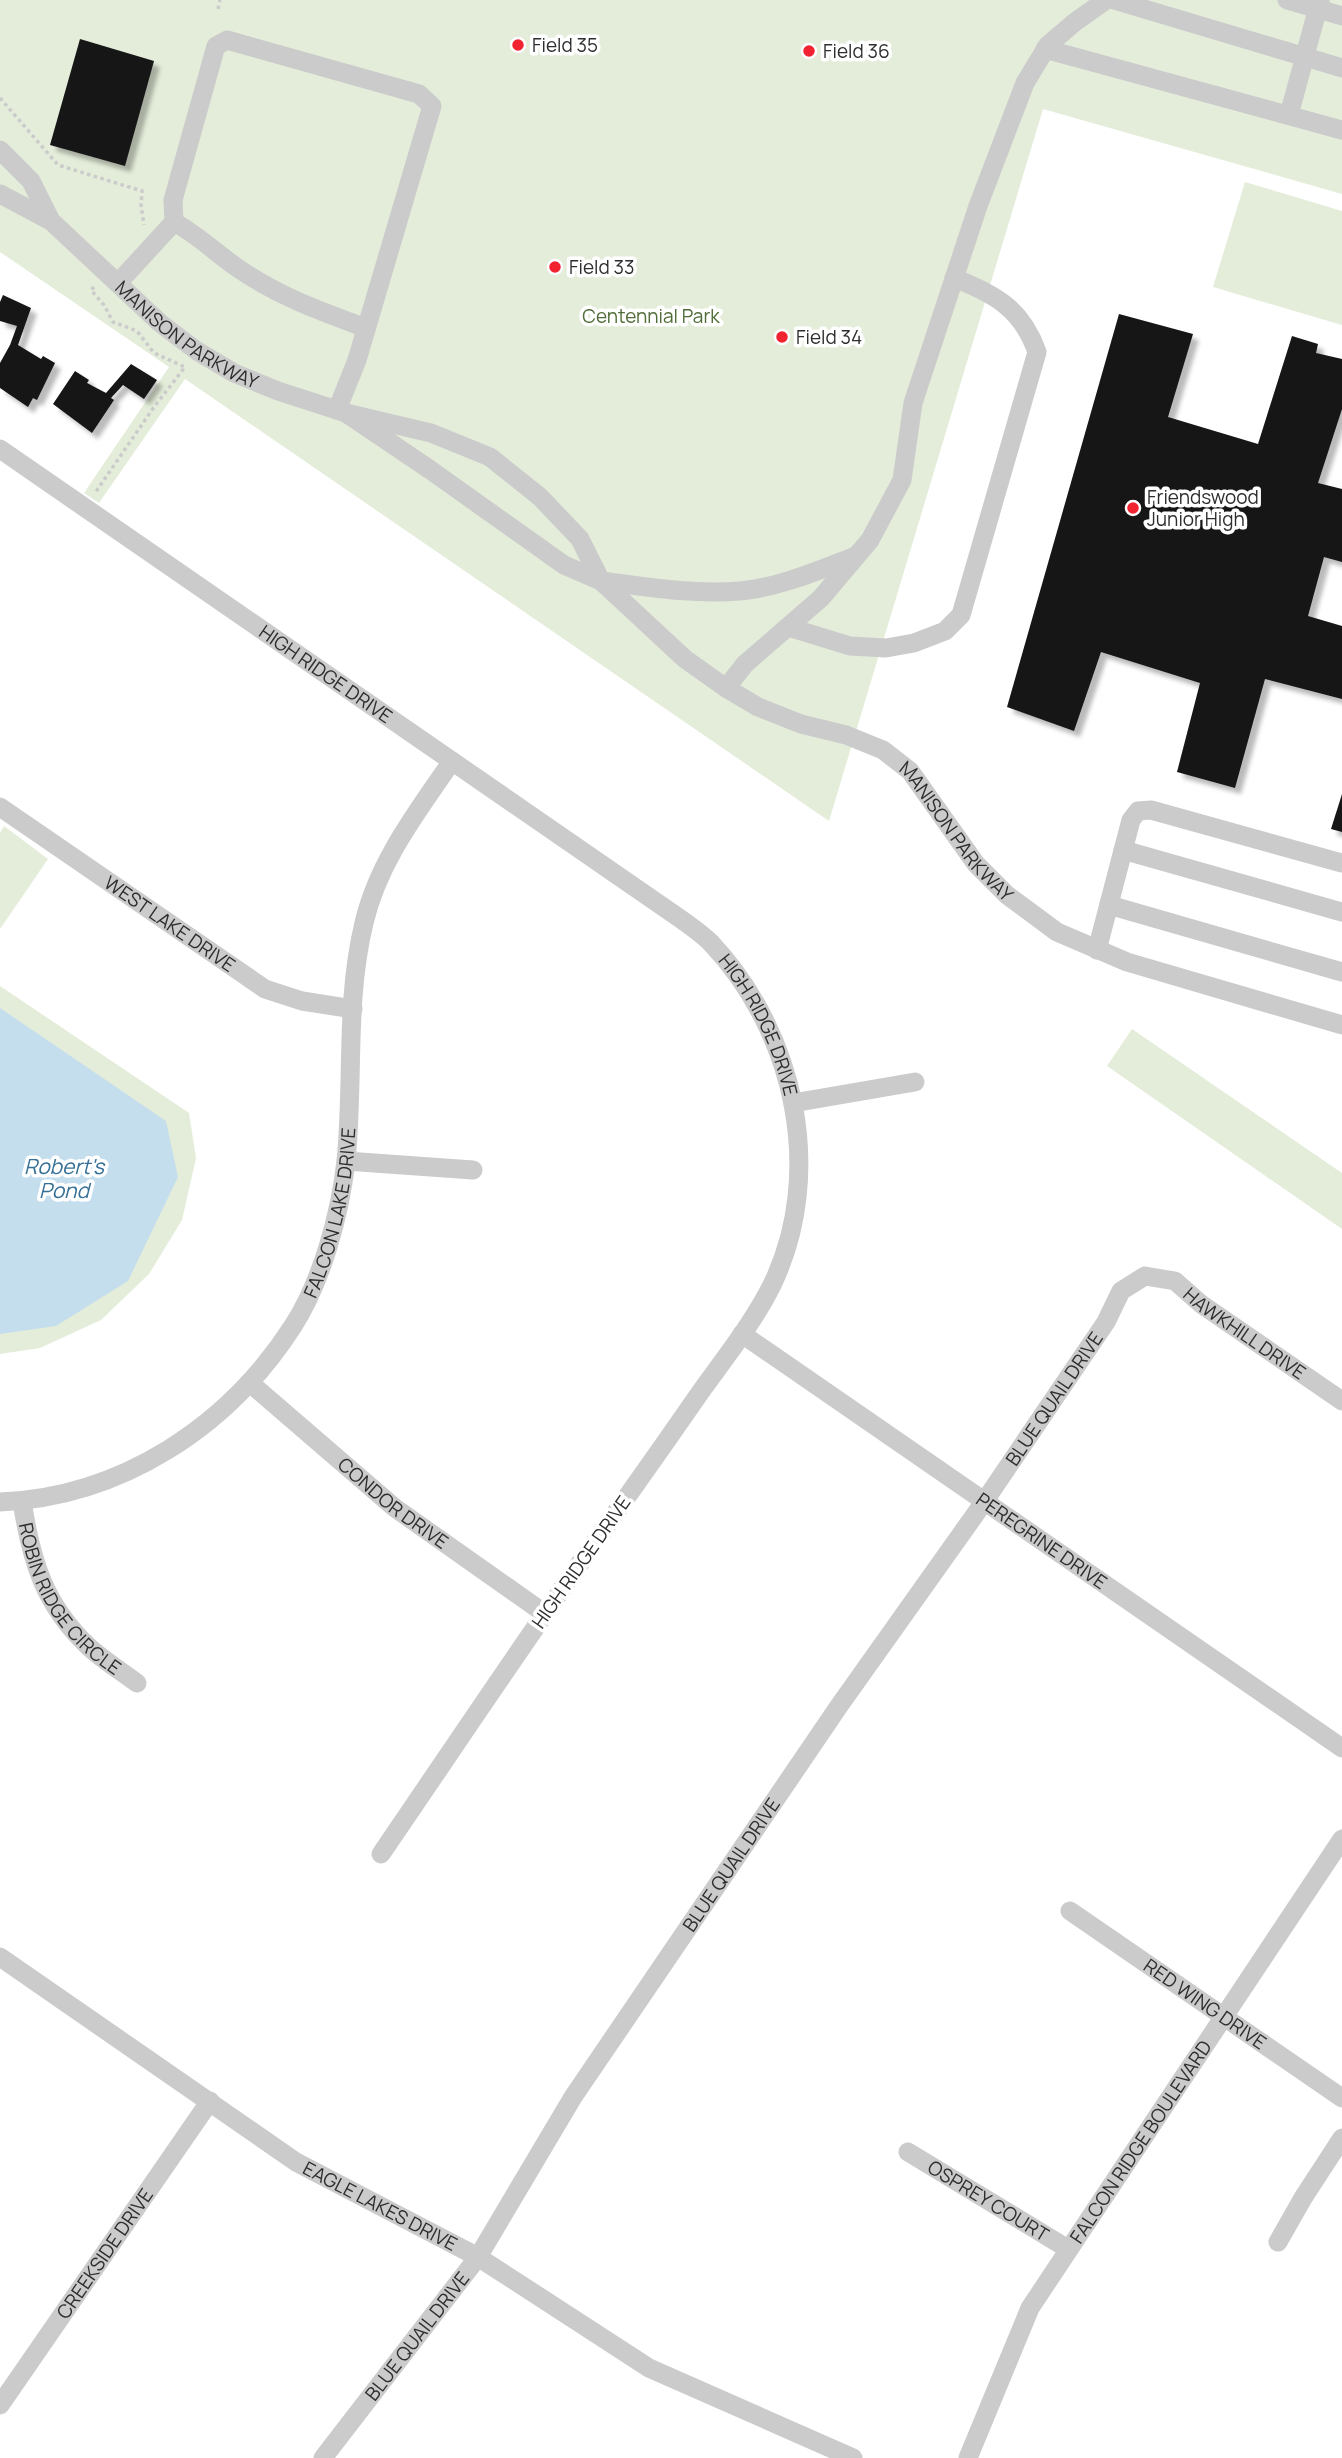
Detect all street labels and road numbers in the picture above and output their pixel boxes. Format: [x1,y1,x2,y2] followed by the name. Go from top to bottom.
[110,275,263,395] street label: MANISON PARKWAY
[254,619,398,729] street label: HIGH RIDGE DRIVE
[894,755,1019,907] street label: MANISON PARKWAY
[99,869,240,978] street label: WEST LAKE DRIVE
[713,948,804,1099] street label: HIGH RIDGE DRIVE
[297,1127,361,1302] street label: FALCON LAKE DRIVE
[1178,1281,1311,1385] street label: HAWKHILL DRIVE
[999,1327,1109,1471] street label: BLUE QUAIL DRIVE
[332,1451,454,1555] street label: CONDOR DRIVE
[971,1486,1112,1595] street label: PEREGRINE DRIVE
[526,1491,636,1633] street label: HIGH RIDGE DRIVE
[13,1520,126,1681] street label: ROBIN RIDGE CIRCLE
[676,1793,786,1937] street label: BLUE QUAIL DRIVE
[1139,1953,1272,2055] street label: RED WING DRIVE
[1064,2035,1218,2248] street label: FALCON RIDGE BOULEVARD
[923,2154,1054,2248] street label: OSPREY COURT
[299,2155,462,2257] street label: EAGLE LAKES DRIVE
[50,2183,159,2324] street label: CREEKSIDE DRIVE
[359,2266,475,2406] street label: BLUE QUAIL DRIVE

